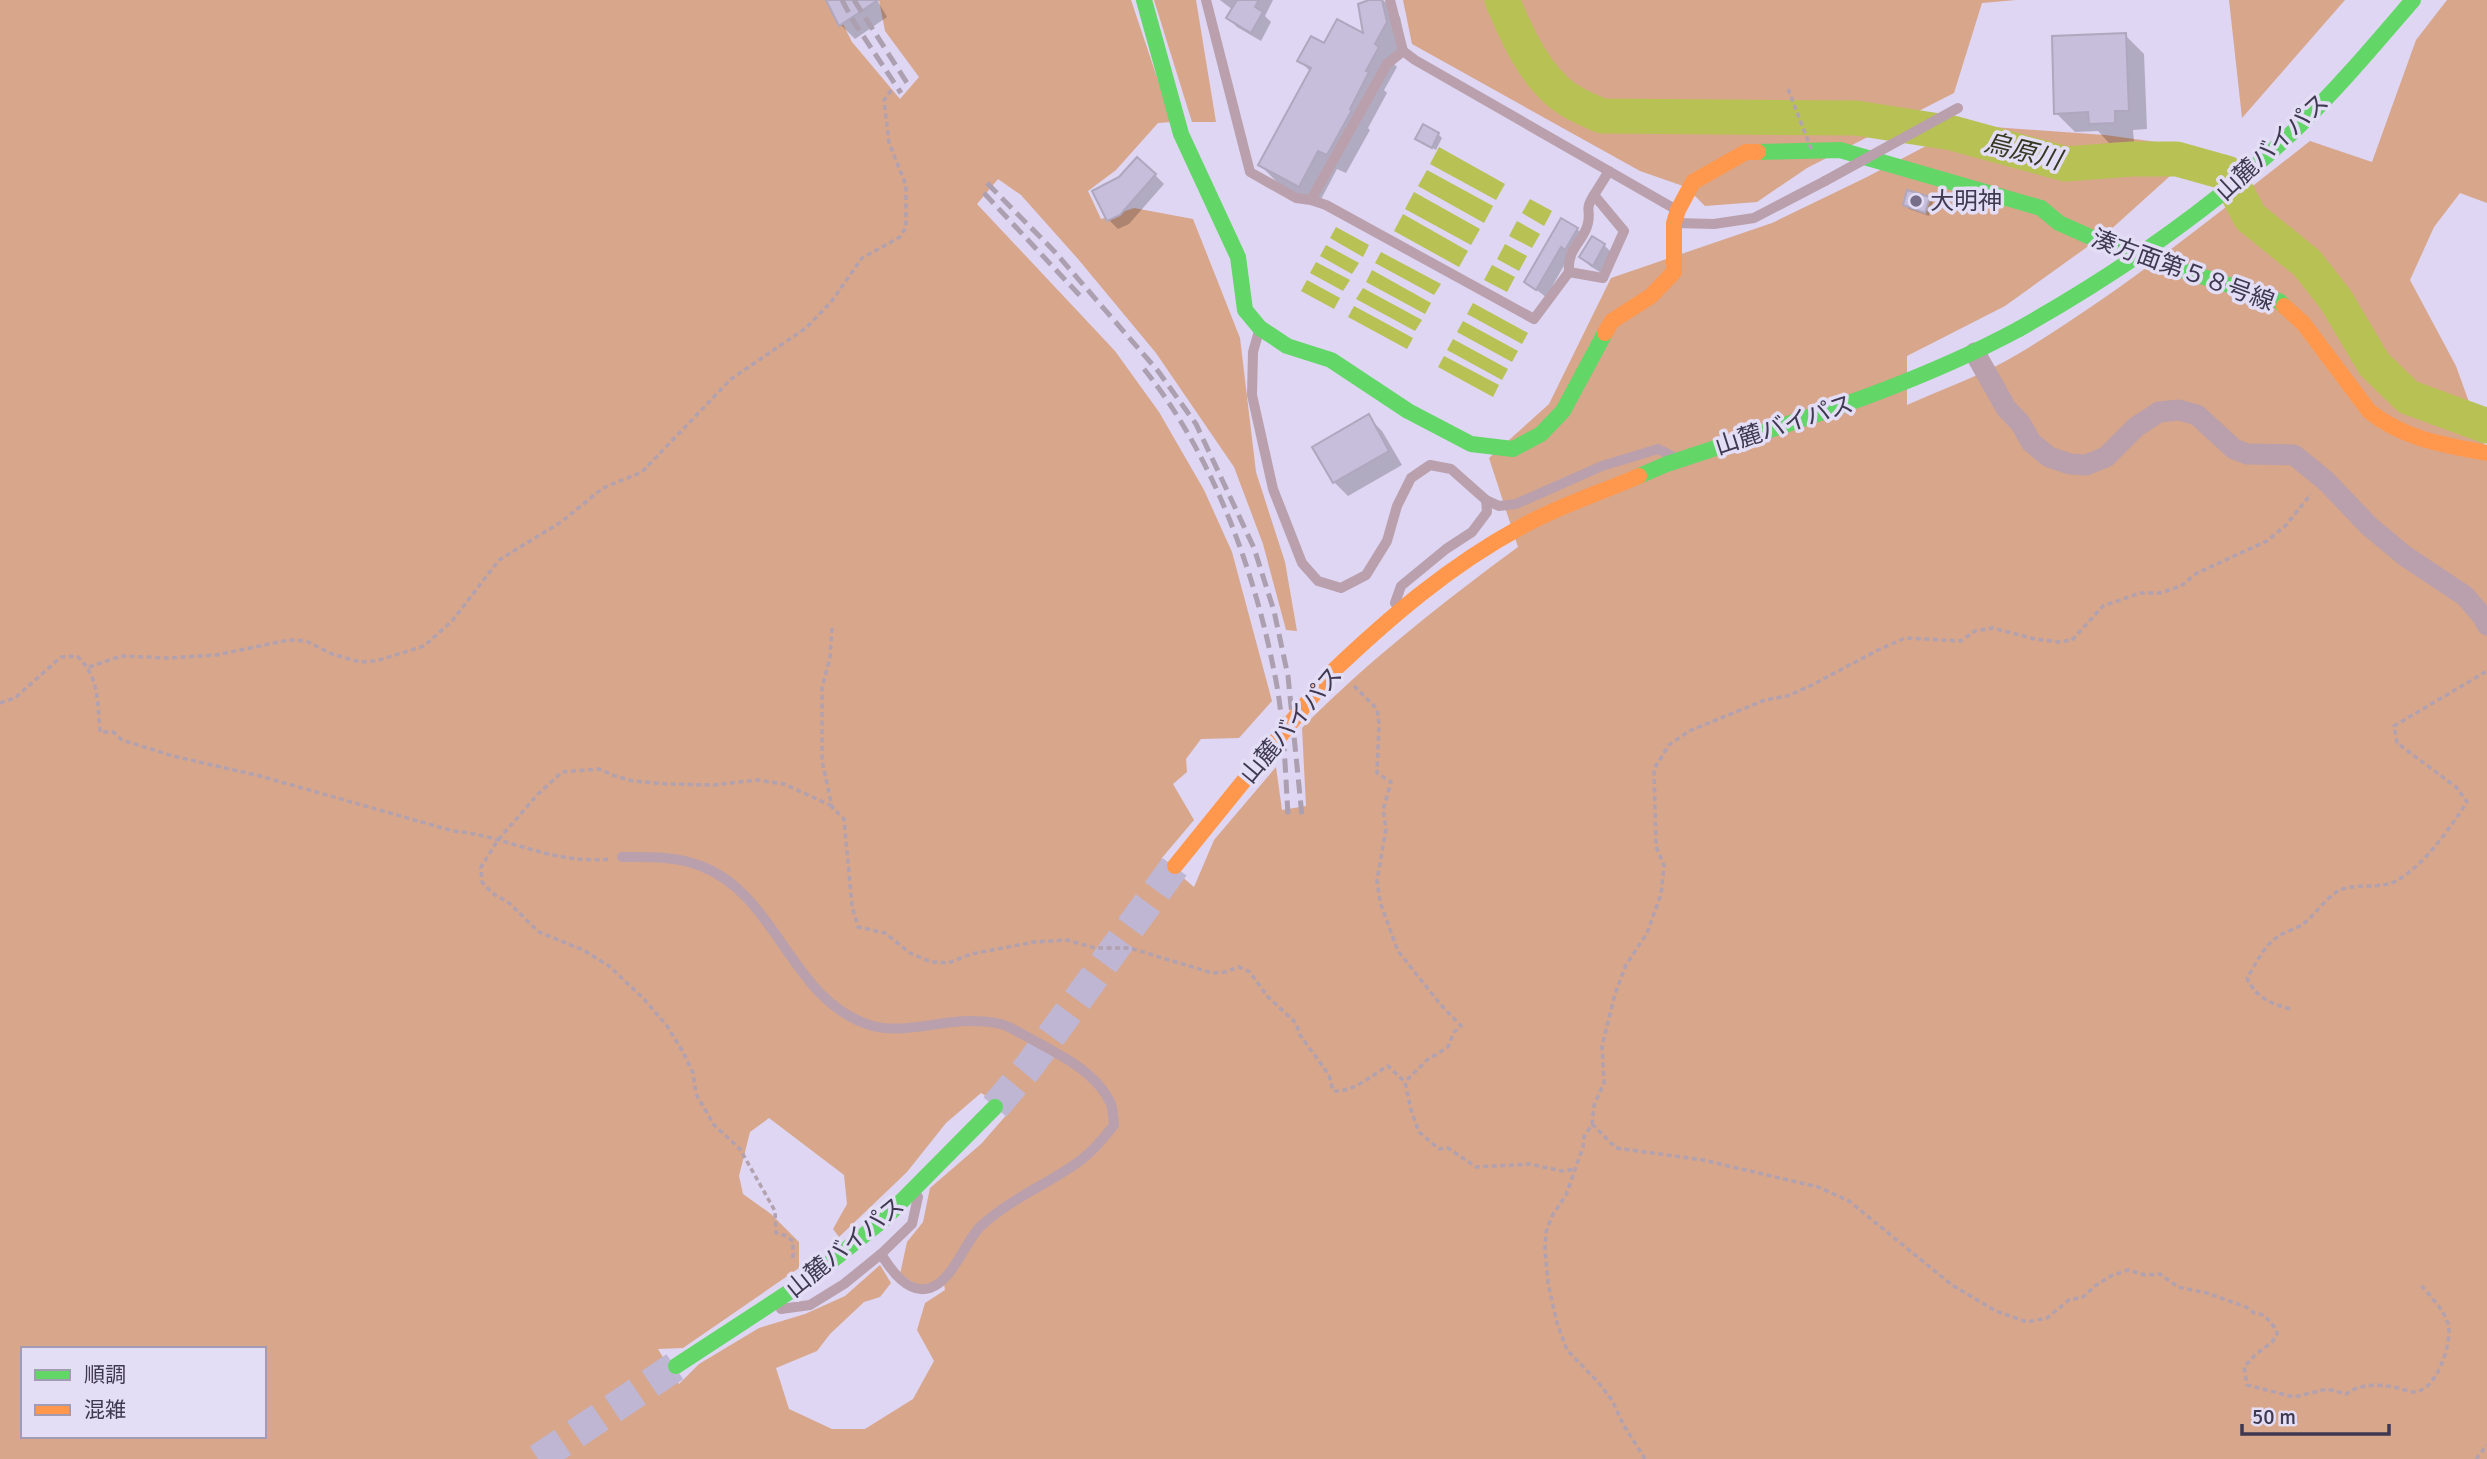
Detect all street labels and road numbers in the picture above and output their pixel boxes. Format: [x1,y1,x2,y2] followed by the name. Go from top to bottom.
[2209,87,2335,207] street label: 山麓バイパス
[2088,223,2278,317] street label: 湊方面第５８号線
[1711,389,1857,461] street label: 山麓バイパス
[1233,660,1349,790] street label: 山麓バイパス
[780,1190,910,1304] street label: 山麓バイパス

